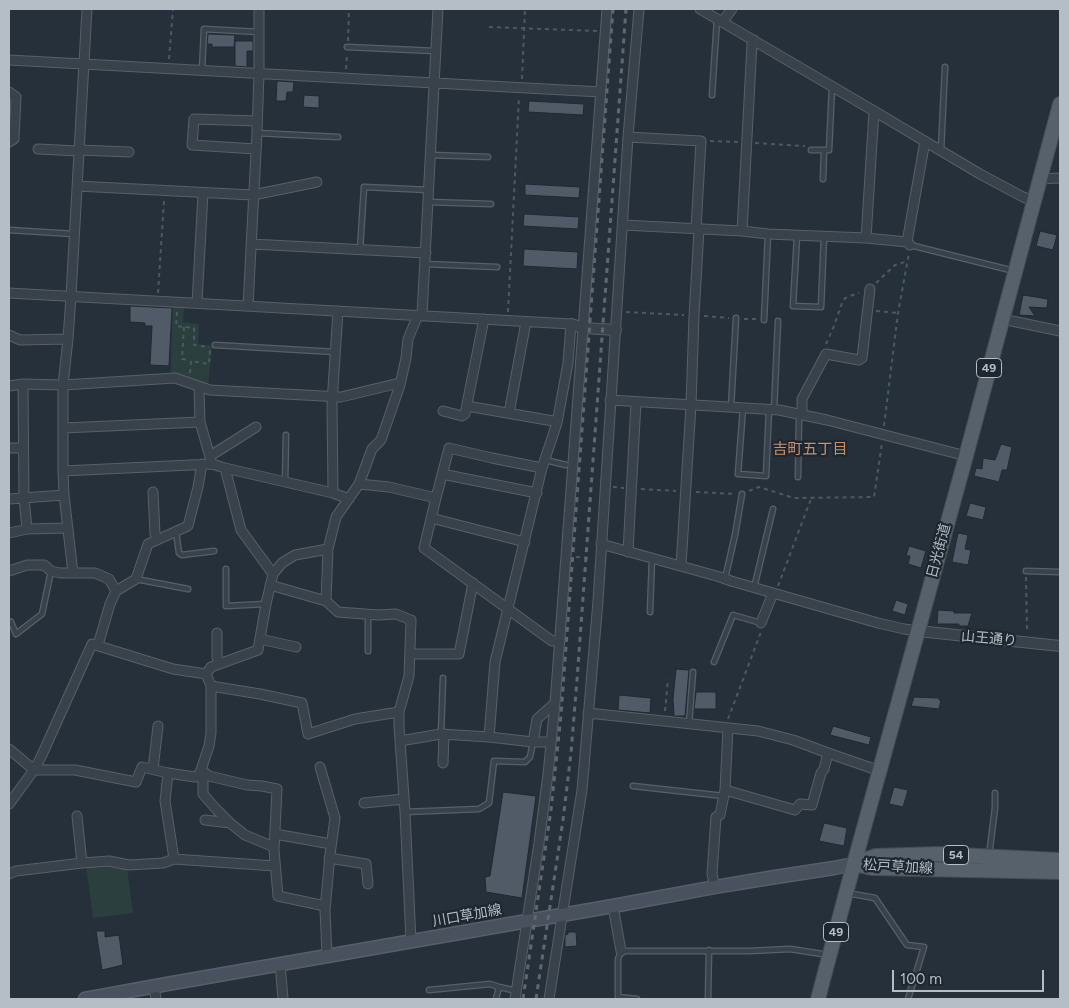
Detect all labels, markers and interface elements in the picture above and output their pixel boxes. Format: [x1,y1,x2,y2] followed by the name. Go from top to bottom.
[976,358,1002,378] road number: 49
[773,441,847,459] district label: 吉町五丁目
[924,522,954,580] street label: 日光街道
[960,628,1018,650] street label: 山王通り
[944,846,968,864] road number: 54
[863,857,933,877] street label: 松戸草加線
[431,902,503,930] street label: 川口草加線
[824,922,848,942] road number: 49
[894,960,1046,992] scale bar
[900,970,942,988] text: 100 m

